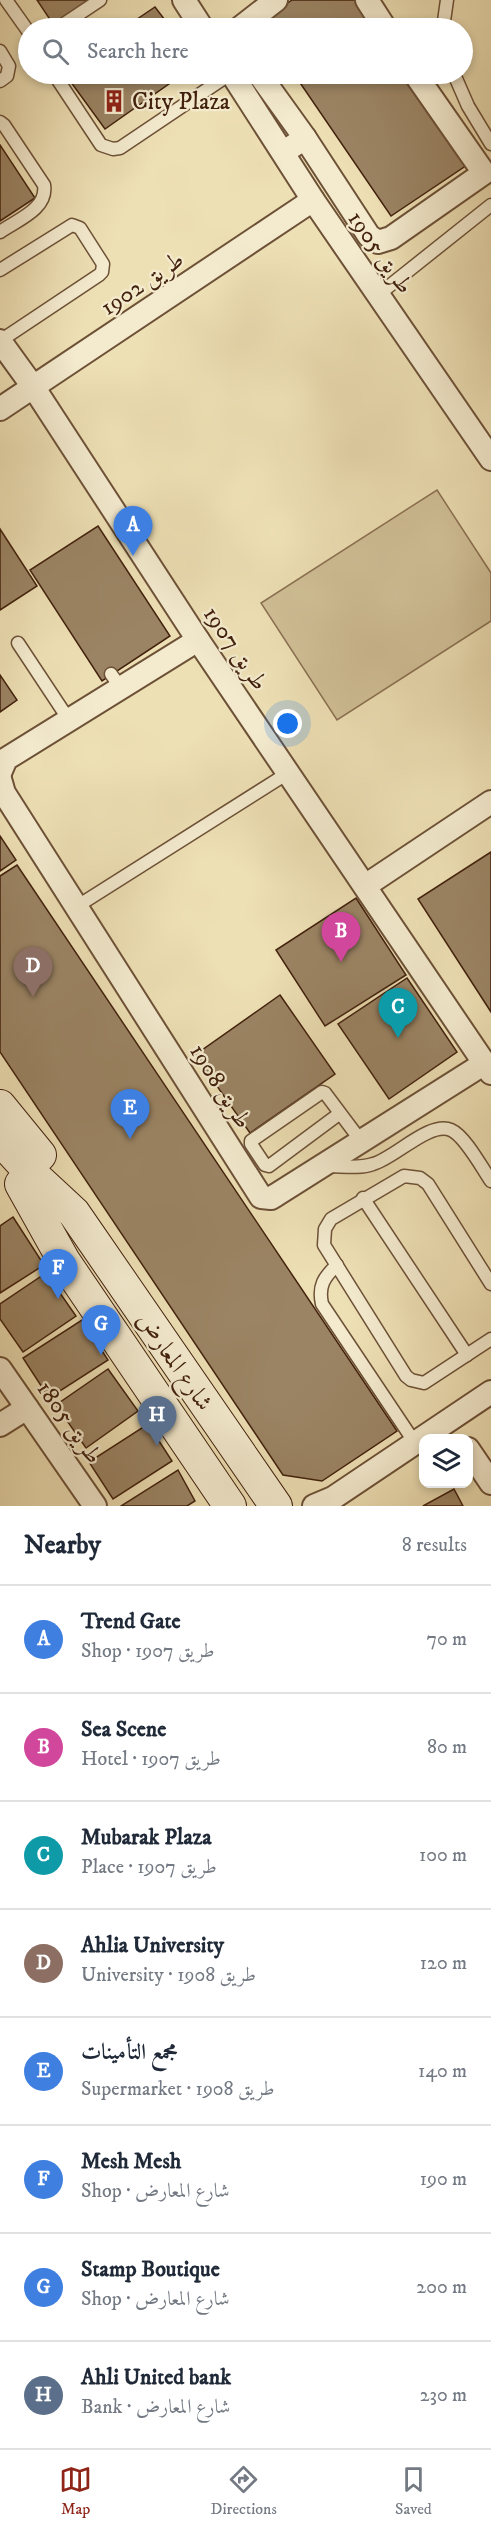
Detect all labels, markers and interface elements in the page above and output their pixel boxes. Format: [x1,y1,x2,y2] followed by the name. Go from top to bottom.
[18,18,473,84] search box
[39,35,72,68] icon: search
[87,38,189,65] text: Search here
[132,87,231,117] place label: City Plaza
[101,88,127,114] building icon: City Plaza
[341,205,420,300] street label: طريق 1905
[95,245,190,323] street label: طريق 1902
[114,506,152,556] pin: A
[196,601,274,696] street label: طريق 1907
[273,709,302,738] your location
[322,912,360,962] pin: B
[14,948,52,997] pin: D
[378,988,418,1038] pin: C
[182,1038,258,1135] street label: طريق 1908
[110,1090,150,1139] pin: E
[38,1250,78,1299] pin: F
[82,1306,120,1355] pin: G
[126,1306,219,1419] street label: شارع المعارض
[30,1375,109,1470] street label: طريق 1805
[138,1396,176,1446] pin: H
[419,1434,473,1488] map controls
[419,1434,473,1488] button: layers
[24,1529,101,1562] text: Nearby
[402,1533,467,1558] text: 8 results
[81,1608,181,1635] text: Trend Gate
[37,1627,50,1652] text: A
[426,1627,467,1652] text: 70 m
[81,1639,215,1664] text: Shop · طريق 1907
[81,1716,166,1743] text: Sea Scene
[37,1735,50,1760] text: B
[427,1735,467,1760] text: 80 m
[81,1747,221,1772] text: Hotel · طريق 1907
[81,1824,212,1851] text: Mubarak Plaza
[37,1843,50,1868] text: C
[419,1843,467,1868] text: 100 m
[81,1855,217,1880] text: Place · طريق 1907
[81,1932,224,1959] text: Ahlia University
[36,1951,51,1976] text: D
[420,1951,467,1976] text: 120 m
[81,1963,256,1988] text: University · طريق 1908
[81,2039,178,2066] text: مجمع التأمينات
[36,2059,51,2084] text: E
[418,2059,467,2084] text: 140 m
[81,2077,275,2102] text: Supermarket · طريق 1908
[81,2148,181,2175] text: Mesh Mesh
[37,2167,50,2192] text: F
[420,2167,467,2192] text: 190 m
[81,2179,230,2204] text: Shop · شارع المعارض
[81,2256,220,2283] text: Stamp Boutique
[37,2275,50,2300] text: G
[416,2275,467,2300] text: 200 m
[81,2287,230,2312] text: Shop · شارع المعارض
[81,2364,231,2391] text: Ahli United bank
[35,2383,52,2408] text: H
[420,2383,467,2408] text: 230 m
[81,2395,230,2420] text: Bank · شارع المعارض
[59,2463,92,2519] tab: Map
[210,2463,277,2519] tab: Directions
[395,2463,432,2519] tab: Saved

